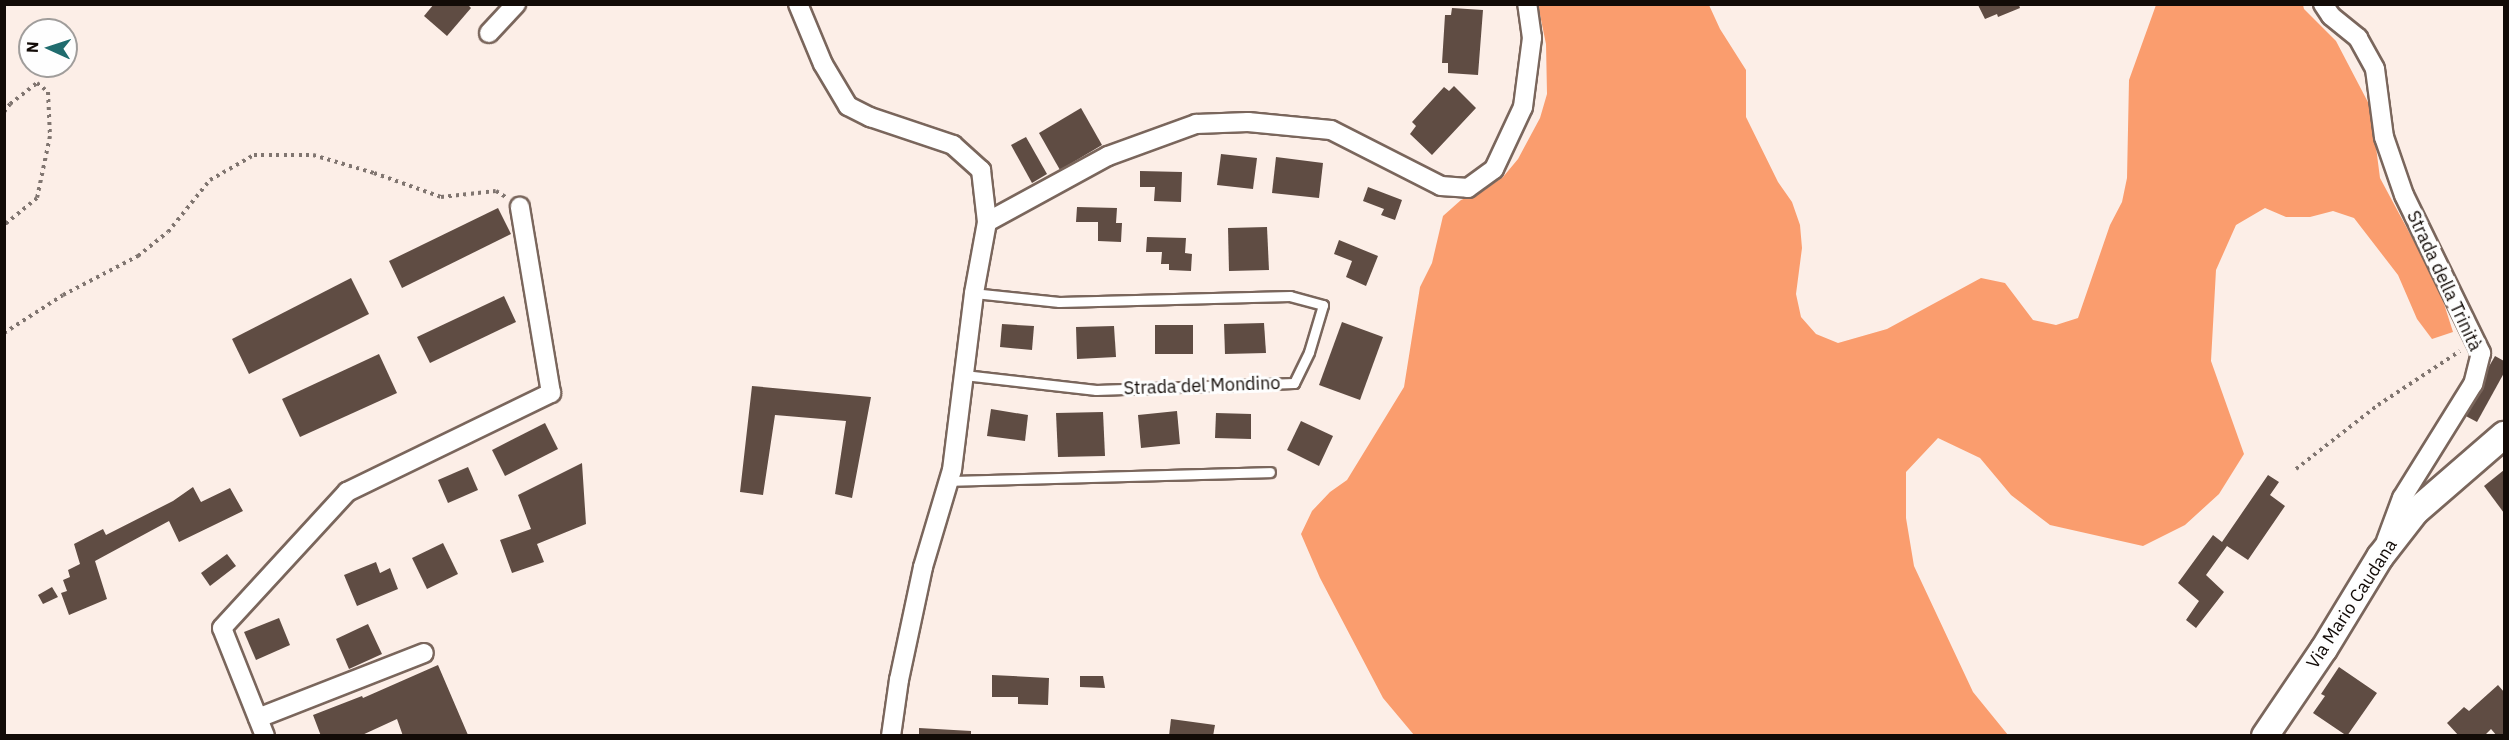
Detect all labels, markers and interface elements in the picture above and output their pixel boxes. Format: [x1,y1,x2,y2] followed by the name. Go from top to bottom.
[18,18,78,78] north arrow
[22,41,42,53] text: N
[2402,207,2486,355] street label: Strada della Trinità
[1123,372,1281,400] street label: Strada del Mondino
[2302,535,2402,673] street label: Via Mario Caudana

